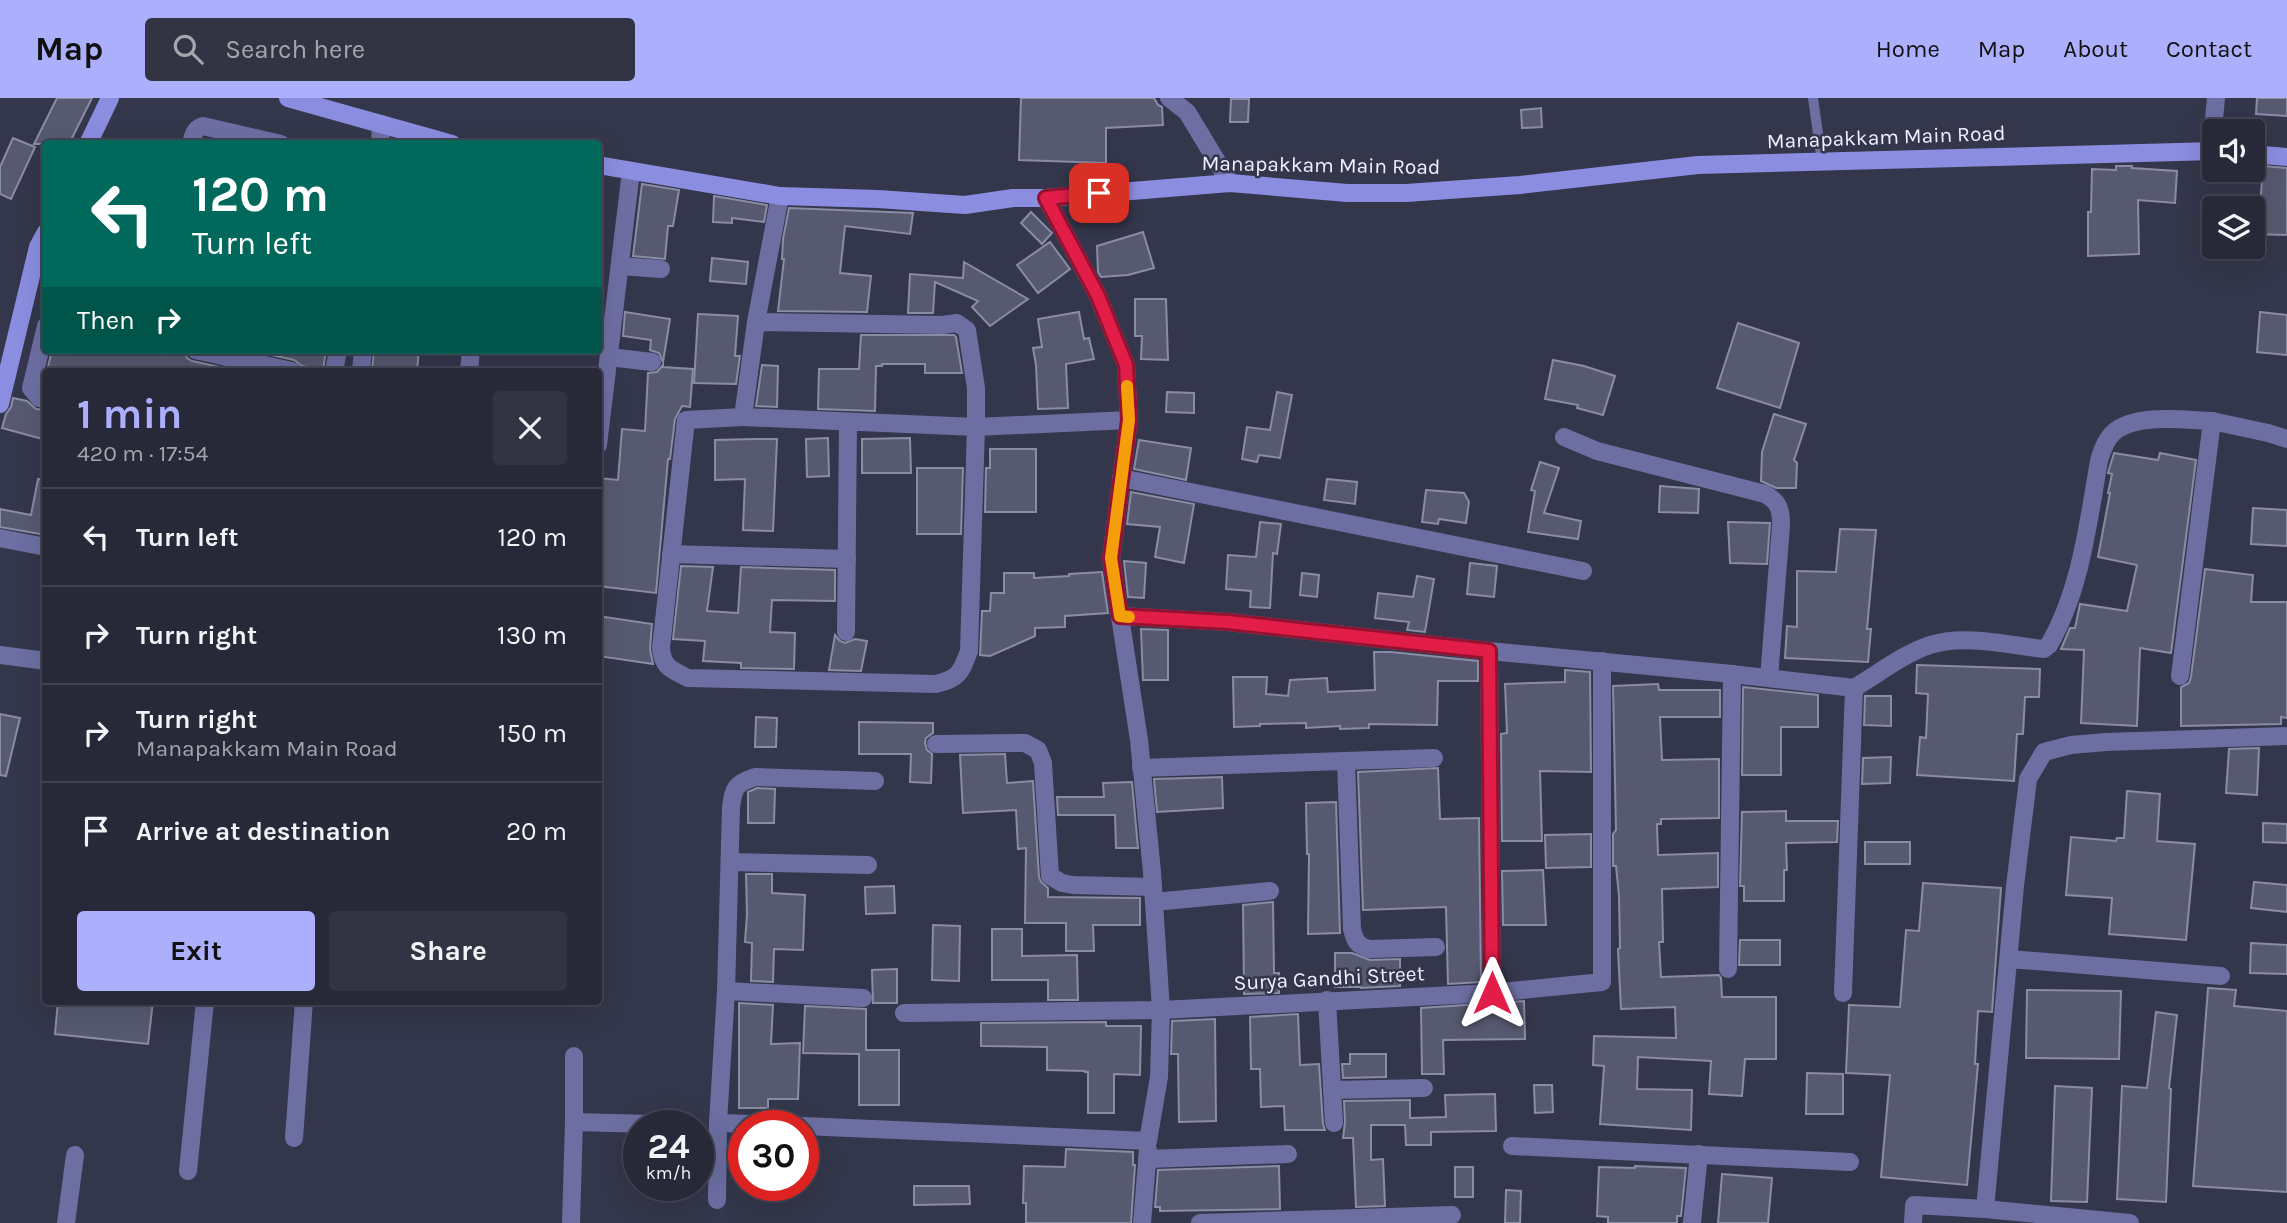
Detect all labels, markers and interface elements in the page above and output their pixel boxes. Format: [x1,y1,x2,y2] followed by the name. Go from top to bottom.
[145,18,635,81] search box
[35,30,103,68] text: Map
[169,30,207,68] icon: search
[225,34,365,65] text: Search here
[1876,35,1940,63] text: Home
[1978,35,2025,63] text: Map
[2063,35,2128,63] text: About
[2166,35,2252,63] text: Contact
[2202,119,2265,259] map controls
[2202,119,2265,182] button: sound
[1766,121,2006,153] street label: Manapakkam Main Road
[1201,151,1441,179] street label: Manapakkam Main Road
[1069,163,1129,223] pin
[192,166,329,223] text: 120 m
[77,168,168,259] icon: left
[1080,174,1118,212] icon: arrive
[2202,196,2265,259] button: layers
[192,225,312,262] text: Turn left
[149,301,187,339] icon: right
[77,305,135,336] text: Then
[77,389,182,439] text: 1 min
[493,391,567,465] button: close
[77,440,208,467] text: 420 m · 17:54
[77,518,115,556] icon: left
[136,522,238,553] text: Turn left
[497,522,567,553] text: 120 m
[77,616,115,654] icon: right
[136,620,257,651] text: Turn right
[497,620,567,651] text: 130 m
[136,704,257,735] text: Turn right
[77,714,115,752] icon: right
[498,718,567,749] text: 150 m
[136,735,398,762] text: Manapakkam Main Road
[77,812,115,850] icon: arrive
[136,816,390,847] text: Arrive at destination
[506,816,567,847] text: 20 m
[77,911,315,991] button: Exit
[329,911,567,991] button: Share
[1455,956,1529,1030] position arrow
[1233,961,1425,995] street label: Surya Gandhi Street
[728,1110,819,1201] speed limit sign: 30
[648,1126,690,1167] text: 24
[646,1162,691,1184] text: km/h

